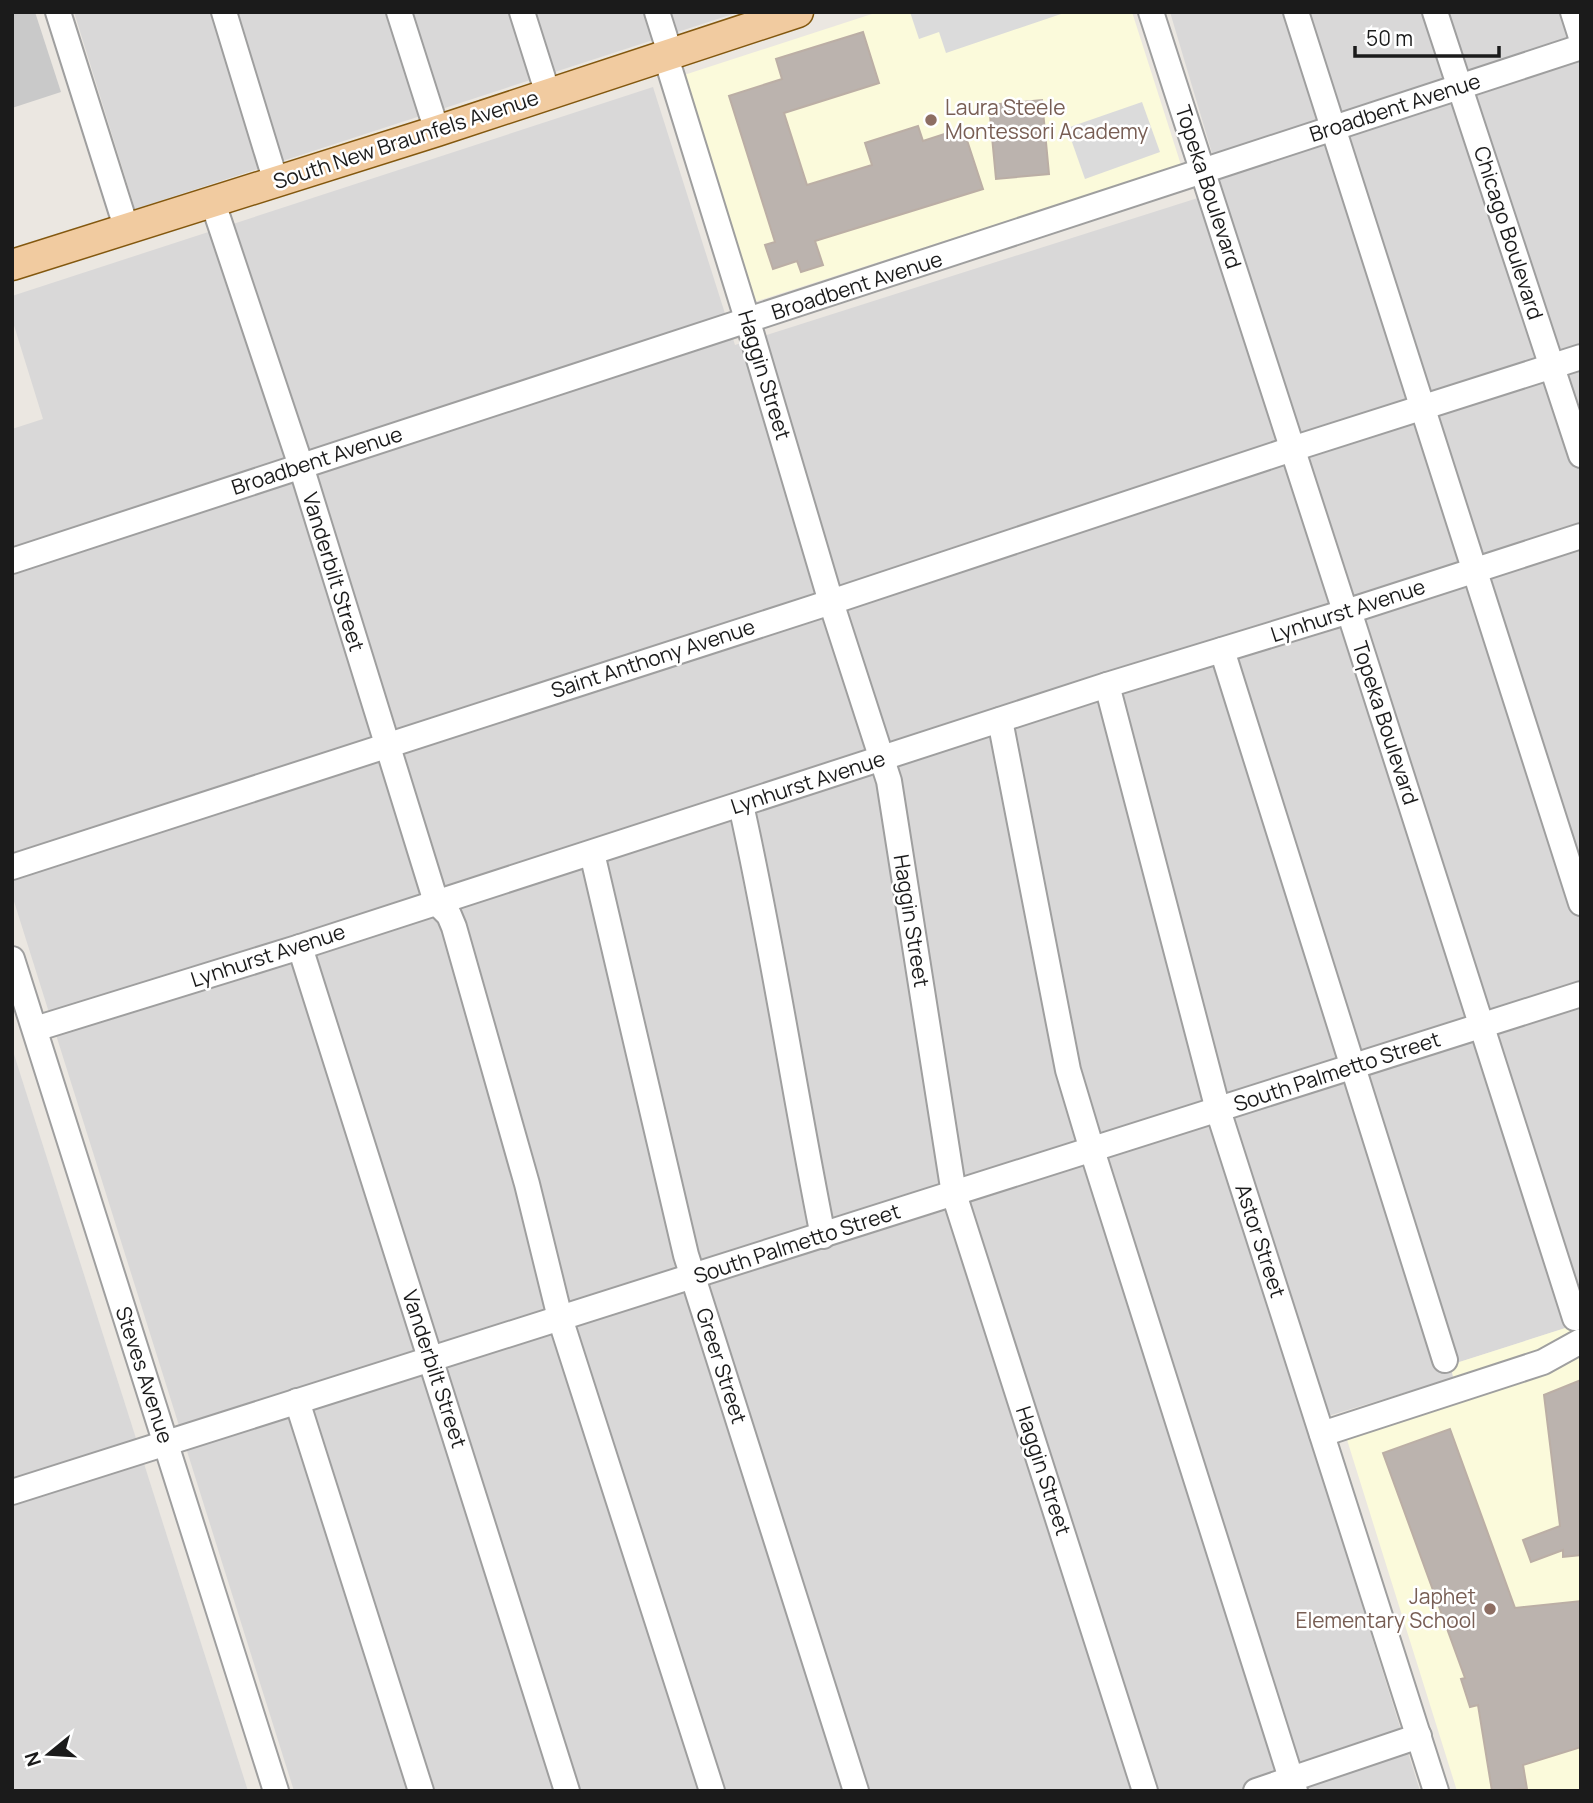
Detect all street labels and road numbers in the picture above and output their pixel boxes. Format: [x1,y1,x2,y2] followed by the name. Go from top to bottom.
[1306,66,1484,148] street label: Broadbent Avenue
[269,83,542,195] street label: South New Braunfels Avenue
[1169,101,1249,272] street label: Topeka Boulevard
[1468,142,1550,323] street label: Chicago Boulevard
[768,244,946,326] street label: Broadbent Avenue
[732,306,798,443] street label: Haggin Street
[228,419,406,501] street label: Broadbent Avenue
[297,489,371,655] street label: Vanderbilt Street
[1267,572,1429,648] street label: Lynhurst Avenue
[547,612,758,704] street label: Saint Anthony Avenue
[1346,637,1426,808] street label: Topeka Boulevard
[727,744,889,820] street label: Lynhurst Avenue
[888,852,936,989] street label: Haggin Street
[187,917,349,993] street label: Lynhurst Avenue
[1230,1024,1444,1118] street label: South Palmetto Street
[1229,1180,1293,1301] street label: Astor Street
[690,1196,904,1290] street label: South Palmetto Street
[396,1286,474,1451] street label: Vanderbilt Street
[110,1303,180,1447] street label: Steves Avenue
[690,1304,754,1427] street label: Greer Street
[1010,1403,1078,1539] street label: Haggin Street

